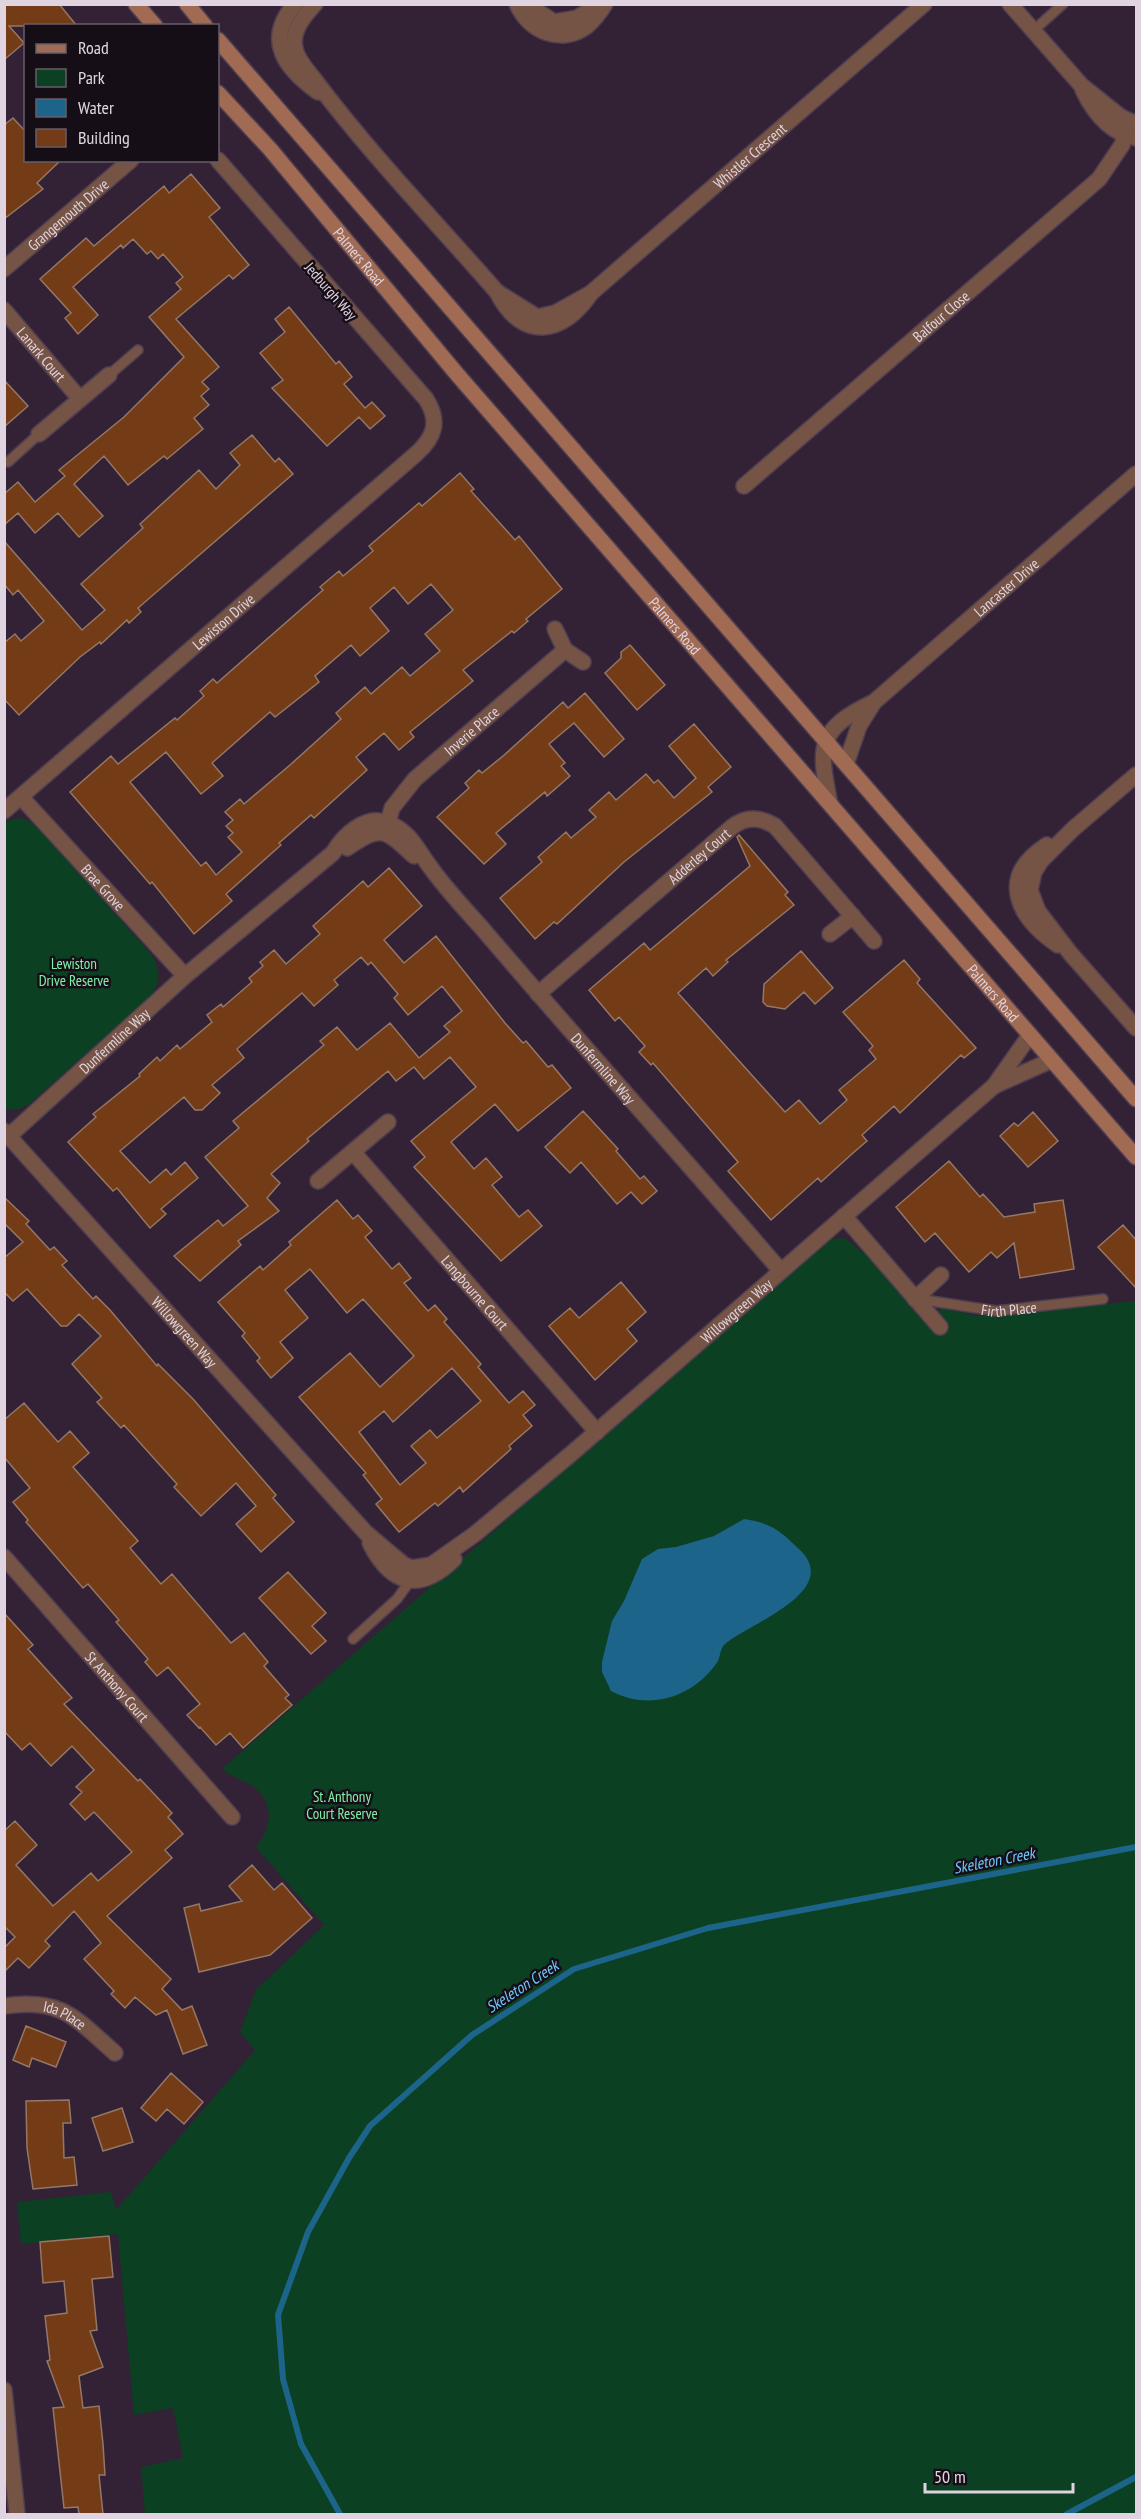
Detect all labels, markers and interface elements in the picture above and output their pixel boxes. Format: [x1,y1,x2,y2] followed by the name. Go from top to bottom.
[24,24,219,162] legend
[78,36,109,59] text: Road
[78,66,105,89] text: Park
[78,96,114,119] text: Water
[709,119,790,192] street label: Whistler Crescent
[78,126,130,149] text: Building
[23,174,112,254] street label: Grangemouth Drive
[330,223,389,289] street label: Palmers Road
[300,257,362,324] street label: Jedburgh Way
[908,286,973,346] street label: Balfour Close
[13,323,70,385] street label: Lanark Court
[970,554,1042,621] street label: Lancaster Drive
[188,589,258,653] street label: Lewiston Drive
[645,593,705,658] street label: Palmers Road
[440,702,503,760] street label: Inverie Place
[664,824,734,888] street label: Adderley Court
[77,860,130,914] street label: Brae Grove
[39,954,109,990] park label: Lewiston Drive Reserve
[963,960,1024,1025] street label: Palmers Road
[75,1003,154,1077] street label: Dunfermline Way
[567,1029,640,1108] street label: Dunfermline Way
[438,1251,513,1333] street label: Langbourne Court
[696,1274,776,1347] street label: Willowgreen Way
[148,1292,222,1371] street label: Willowgreen Way
[980,1297,1038,1321] street label: Firth Place
[81,1647,153,1725] street label: St Anthony Court
[306,1787,378,1823] park label: St. Anthony Court Reserve
[952,1842,1038,1878] water label: Skeleton Creek
[482,1954,563,2017] water label: Skeleton Creek
[42,1996,91,2033] street label: Ida Place
[925,2456,1074,2494] scale bar
[934,2465,966,2488] text: 50 m

